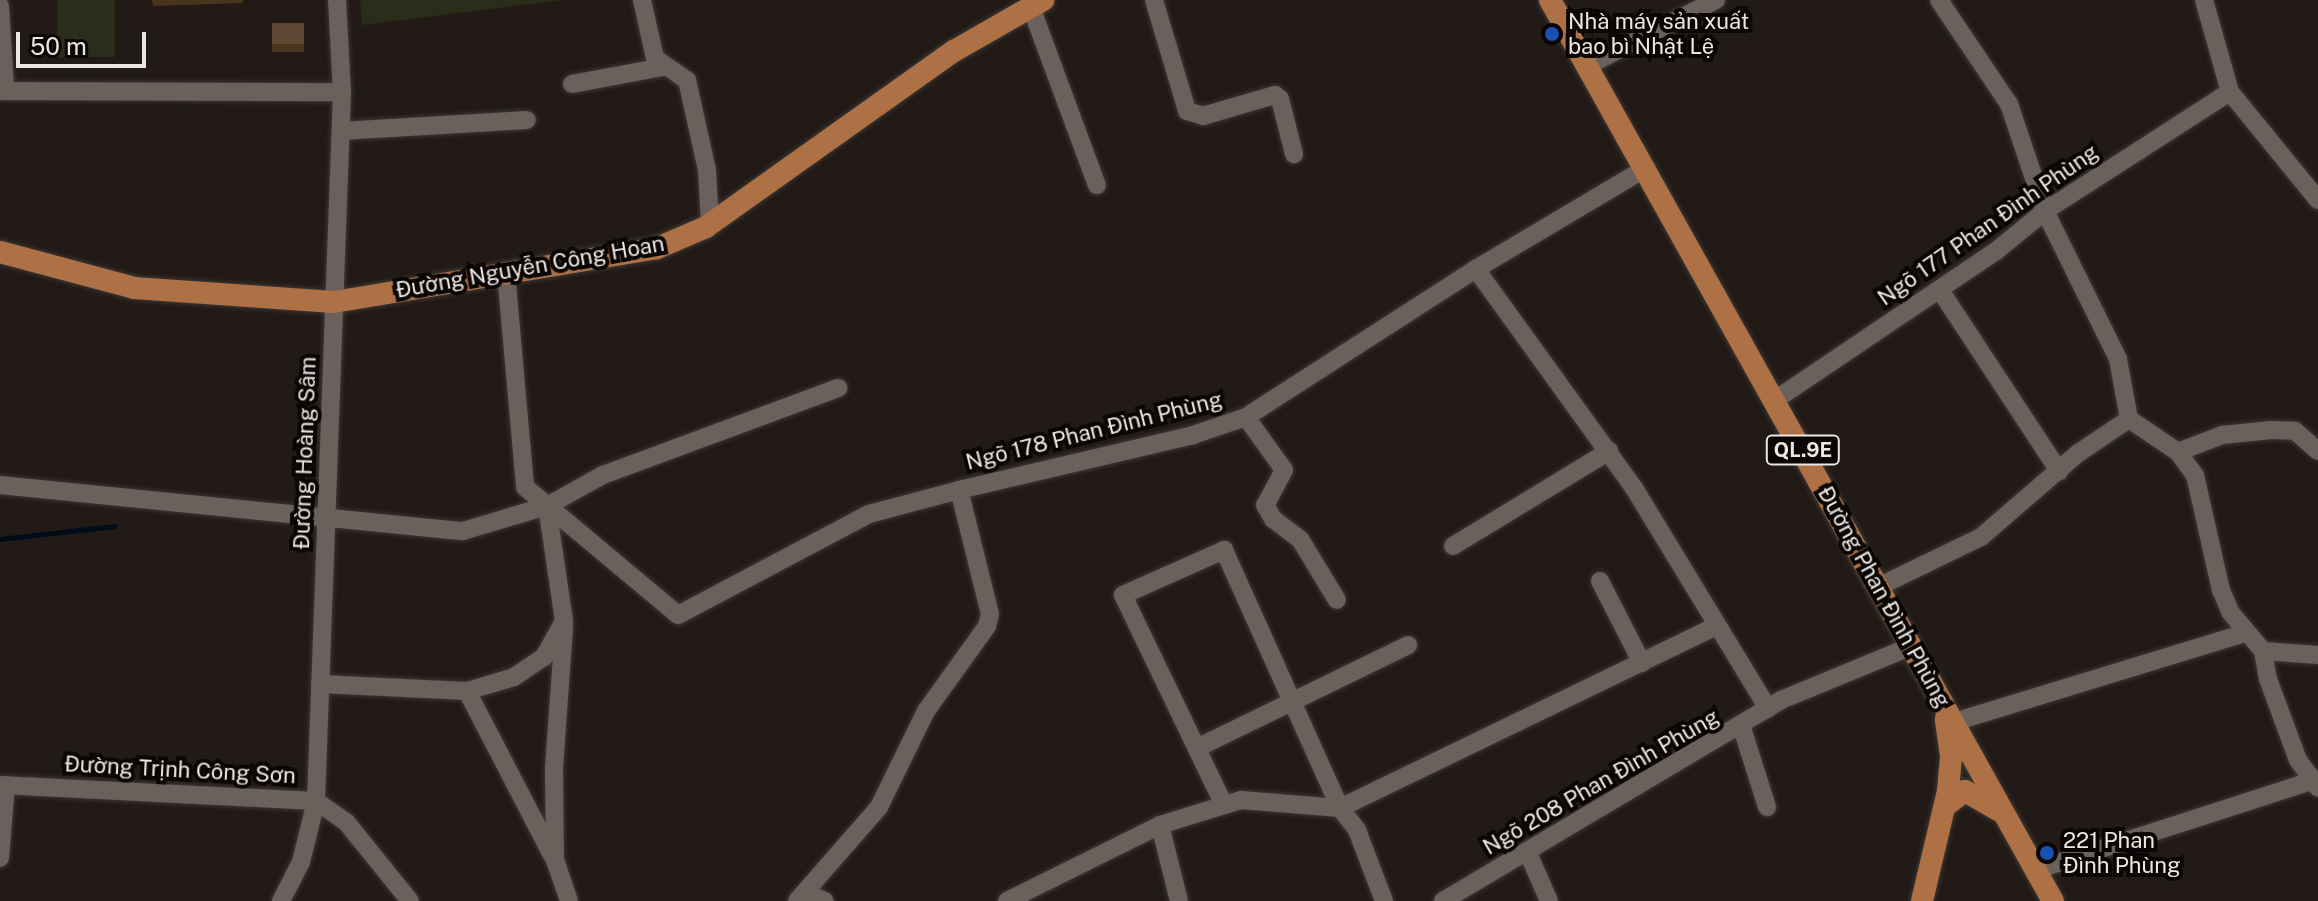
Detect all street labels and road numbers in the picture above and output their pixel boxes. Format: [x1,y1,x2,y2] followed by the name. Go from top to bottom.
[1873,139,2103,311] street label: Ngõ 177 Phan Đình Phùng
[394,230,666,304] street label: Đường Nguyễn Công Hoan
[288,356,322,550] street label: Đường Hoàng Sâm
[963,386,1225,476] street label: Ngõ 178 Phan Đình Phùng
[1765,434,1841,466] road number: QL.9E
[1812,482,1956,712] street label: Đường Phan Đình Phùng
[1478,704,1724,860] street label: Ngõ 208 Phan Đình Phùng
[64,751,296,789] street label: Đường Trịnh Công Sơn

